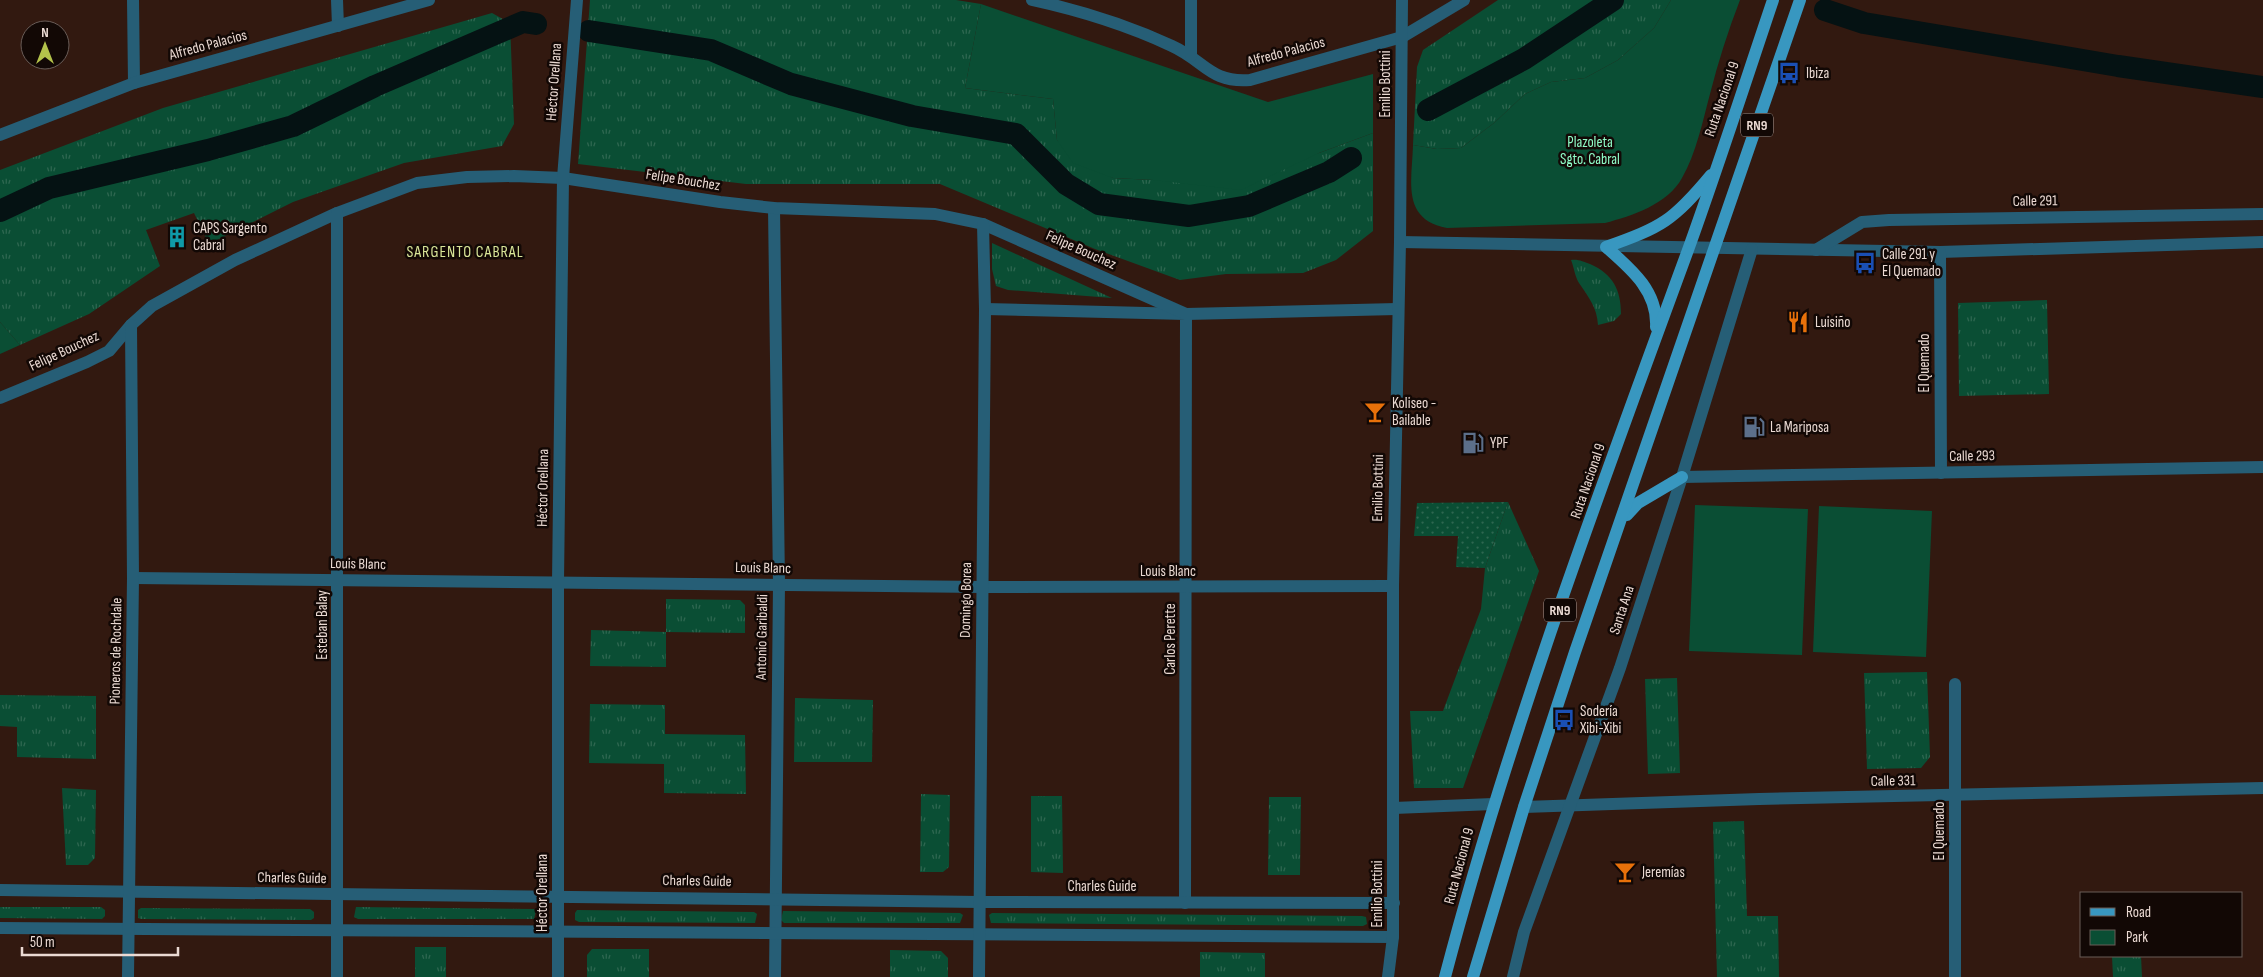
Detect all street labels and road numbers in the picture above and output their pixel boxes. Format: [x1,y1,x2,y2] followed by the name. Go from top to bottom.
[166,26,249,65] street label: Alfredo Palacios
[1244,33,1327,72] street label: Alfredo Palacios
[542,42,566,122] street label: Héctor Orellana
[1376,50,1395,118] street label: Emilio Bottini
[1700,59,1744,139] street label: Ruta Nacional 9
[1741,114,1773,136] road number: RN9
[644,165,722,195] street label: Felipe Bouchez
[2012,191,2058,211] street label: Calle 291
[1043,226,1120,274] street label: Felipe Bouchez
[26,326,103,375] street label: Felipe Bouchez
[1915,334,1934,392] street label: El Quemado
[1566,441,1610,521] street label: Ruta Nacional 9
[1949,446,1995,466] street label: Calle 293
[533,449,553,527] street label: Héctor Orellana
[1368,454,1388,522] street label: Emilio Bottini
[330,554,386,574] street label: Louis Blanc
[735,558,791,578] street label: Louis Blanc
[956,562,976,638] street label: Domingo Borea
[1140,562,1196,581] street label: Louis Blanc
[1605,583,1639,637] street label: Santa Ana
[313,590,332,660] street label: Esteban Balay
[752,594,772,681] street label: Antonio Garibaldi
[106,597,126,705] street label: Pioneros de Rochdale
[1544,598,1576,622] road number: RN9
[1161,603,1180,675] street label: Carlos Perette
[1871,771,1916,791] street label: Calle 331
[1930,802,1949,860] street label: El Quemado
[1440,826,1478,906] street label: Ruta Nacional 9
[533,854,552,932] street label: Héctor Orellana
[1368,860,1387,928] street label: Emilio Bottini
[257,868,327,888] street label: Charles Guide
[662,871,732,891] street label: Charles Guide
[1067,877,1137,896] street label: Charles Guide

